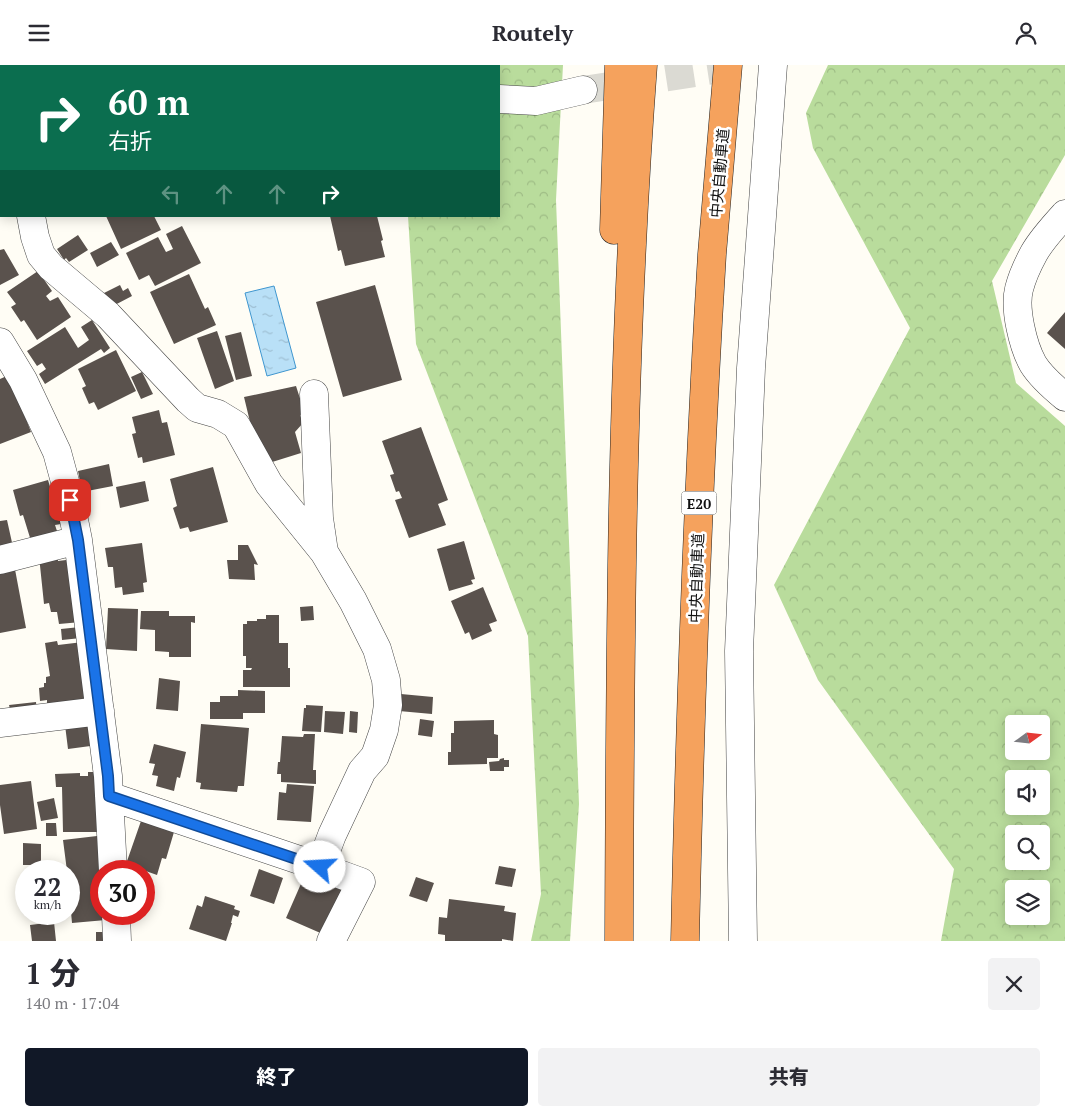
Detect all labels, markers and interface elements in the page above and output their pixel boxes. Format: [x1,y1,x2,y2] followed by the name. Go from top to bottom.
[492,18,573,47] text: Routely
[25,19,53,47] icon: menu
[1012,19,1040,47] icon: person
[108,79,189,125] text: 60 m
[25,85,90,150] icon: right
[108,126,152,155] text: 右折
[705,127,733,219] street label: 中央自動車道
[157,180,185,208] icon: left
[210,180,238,208] icon: ahead
[263,180,291,208] icon: ahead
[316,180,344,208] icon: right
[49,479,91,521] pin
[56,486,84,514] icon: arrive
[682,491,716,514] road number: E20
[684,533,708,623] street label: 中央自動車道
[1005,715,1050,760] north arrow
[1005,715,1050,925] map controls
[1005,770,1050,815] button: sound
[1005,825,1050,870] button: search
[293,840,345,892] position arrow
[90,860,155,925] speed limit sign: 30
[33,870,62,903] text: 22
[1005,880,1050,925] button: layers
[34,897,61,912] text: km/h
[25,953,80,993] text: 1 分
[988,958,1040,1010] button: close
[25,992,119,1014] text: 140 m · 17:04
[25,1048,528,1106] button: 終了
[538,1048,1040,1106] button: 共有

